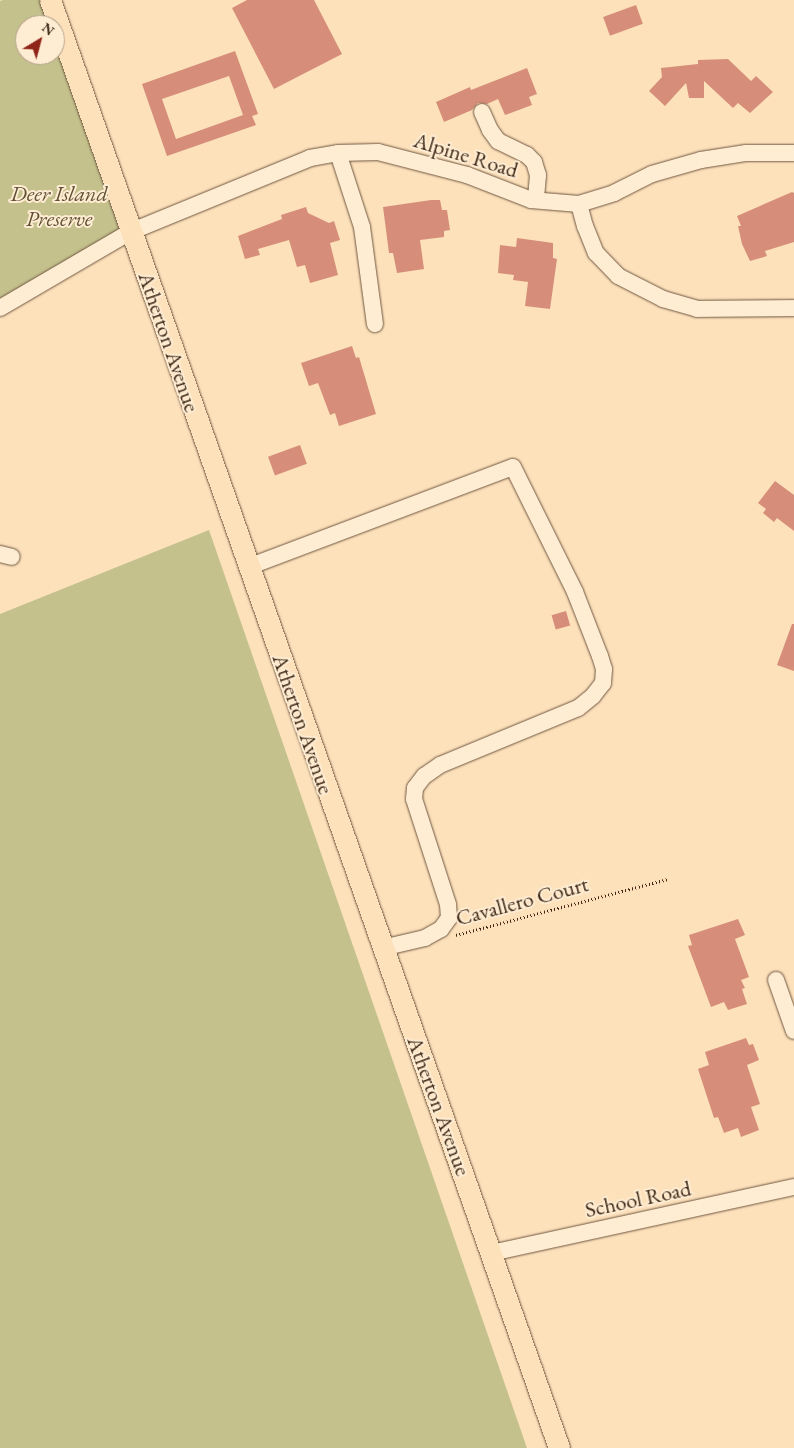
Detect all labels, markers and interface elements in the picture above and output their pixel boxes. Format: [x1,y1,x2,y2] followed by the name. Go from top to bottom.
[15,15,65,65] north arrow
[38,18,58,39] text: N
[411,127,521,183] street label: Alpine Road
[10,180,108,232] park label: Deer Island Preserve
[133,269,205,415] street label: Atherton Avenue
[267,651,339,797] street label: Atherton Avenue
[453,871,591,931] street label: Cavallero Court
[402,1033,476,1179] street label: Atherton Avenue
[583,1175,693,1223] street label: School Road

